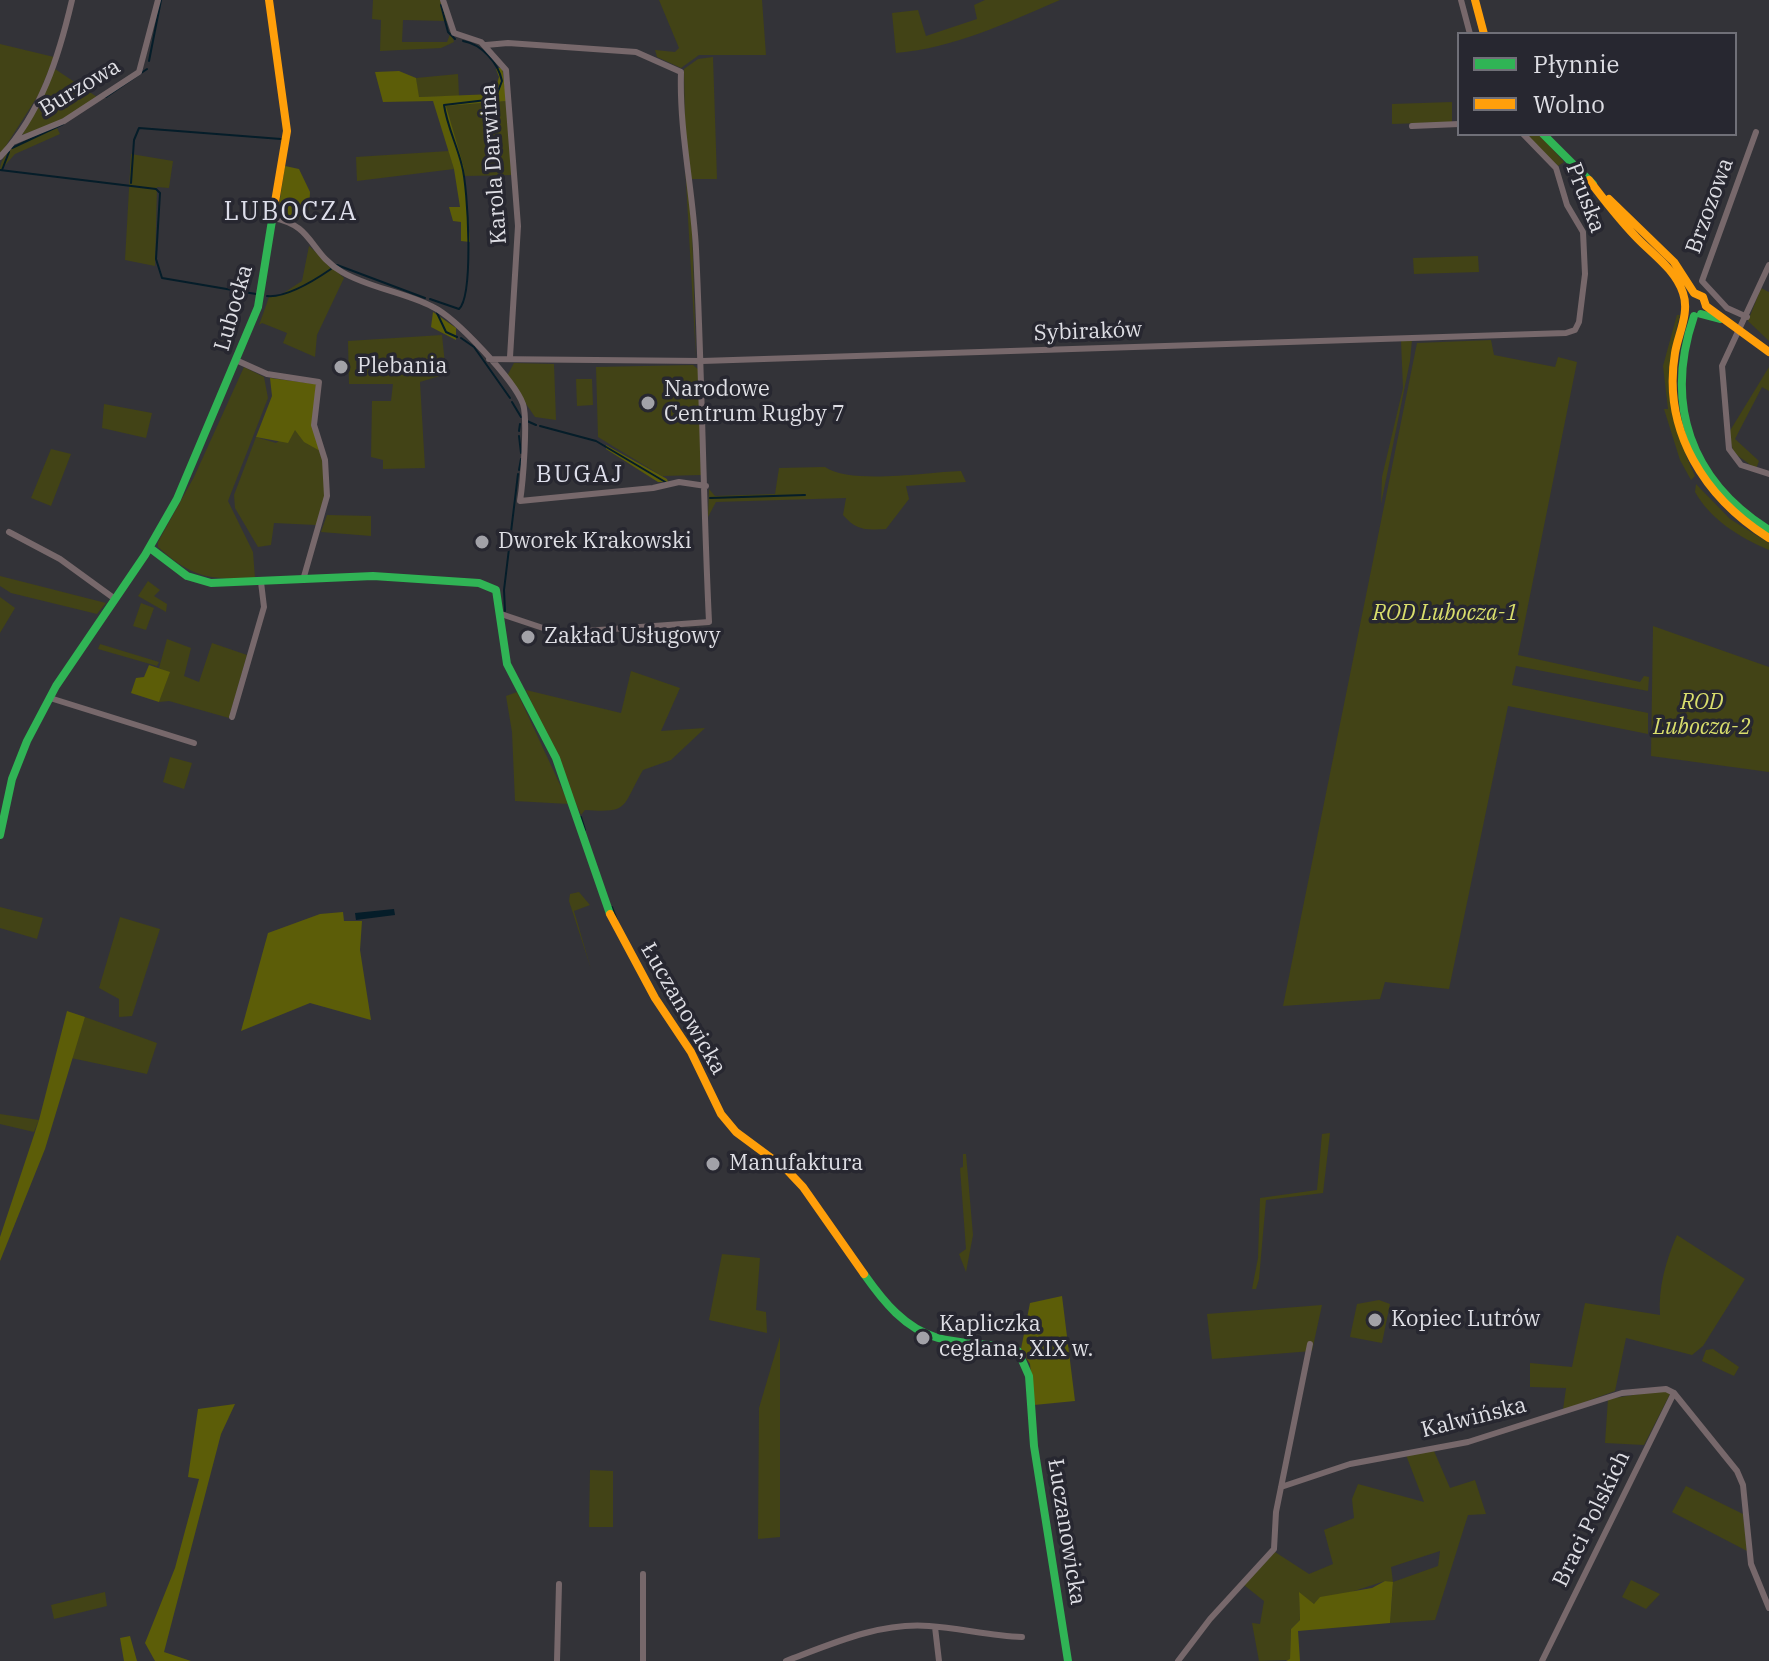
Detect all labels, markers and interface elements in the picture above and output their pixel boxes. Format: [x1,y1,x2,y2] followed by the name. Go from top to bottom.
[1457,32,1737,136] legend
[1533,48,1619,80] text: Płynnie
[35,54,125,122] street label: Burzowa
[475,83,513,245] street label: Karola Darwina
[1533,88,1605,120] text: Wolno
[1681,155,1739,257] street label: Brzozowa
[1560,159,1610,237] street label: Pruska
[224,196,358,228] district label: LUBOCZA
[209,262,259,354] street label: Lubocka
[1033,317,1143,347] street label: Sybiraków
[357,354,448,380] place label: Plebania
[332,358,350,376] marker: Plebania
[664,377,845,428] place label: Narodowe Centrum Rugby 7
[639,394,657,412] marker: Narodowe Centrum Rugby 7
[536,461,624,489] district label: BUGAJ
[498,529,692,555] place label: Dworek Krakowski
[473,533,491,551] marker: Dworek Krakowski
[1372,601,1518,627] park label: ROD Lubocza-1
[544,624,721,650] place label: Zakład Usługowy
[519,628,537,646] marker: Zakład Usługowy
[1653,690,1751,742] park label: ROD Lubocza-2
[635,939,731,1079] street label: Łuczanowicka
[729,1151,863,1177] place label: Manufaktura
[704,1155,722,1173] marker: Manufaktura
[1391,1307,1540,1333] place label: Kopiec Lutrów
[1366,1311,1384,1329] marker: Kopiec Lutrów
[939,1312,1093,1364] place label: Kapliczka ceglana, XIX w.
[914,1329,932,1347] marker: Kapliczka ceglana, XIX w.
[1419,1392,1529,1444] street label: Kalwińska
[1548,1447,1636,1591] street label: Braci Polskich
[1041,1457,1091,1607] street label: Łuczanowicka

